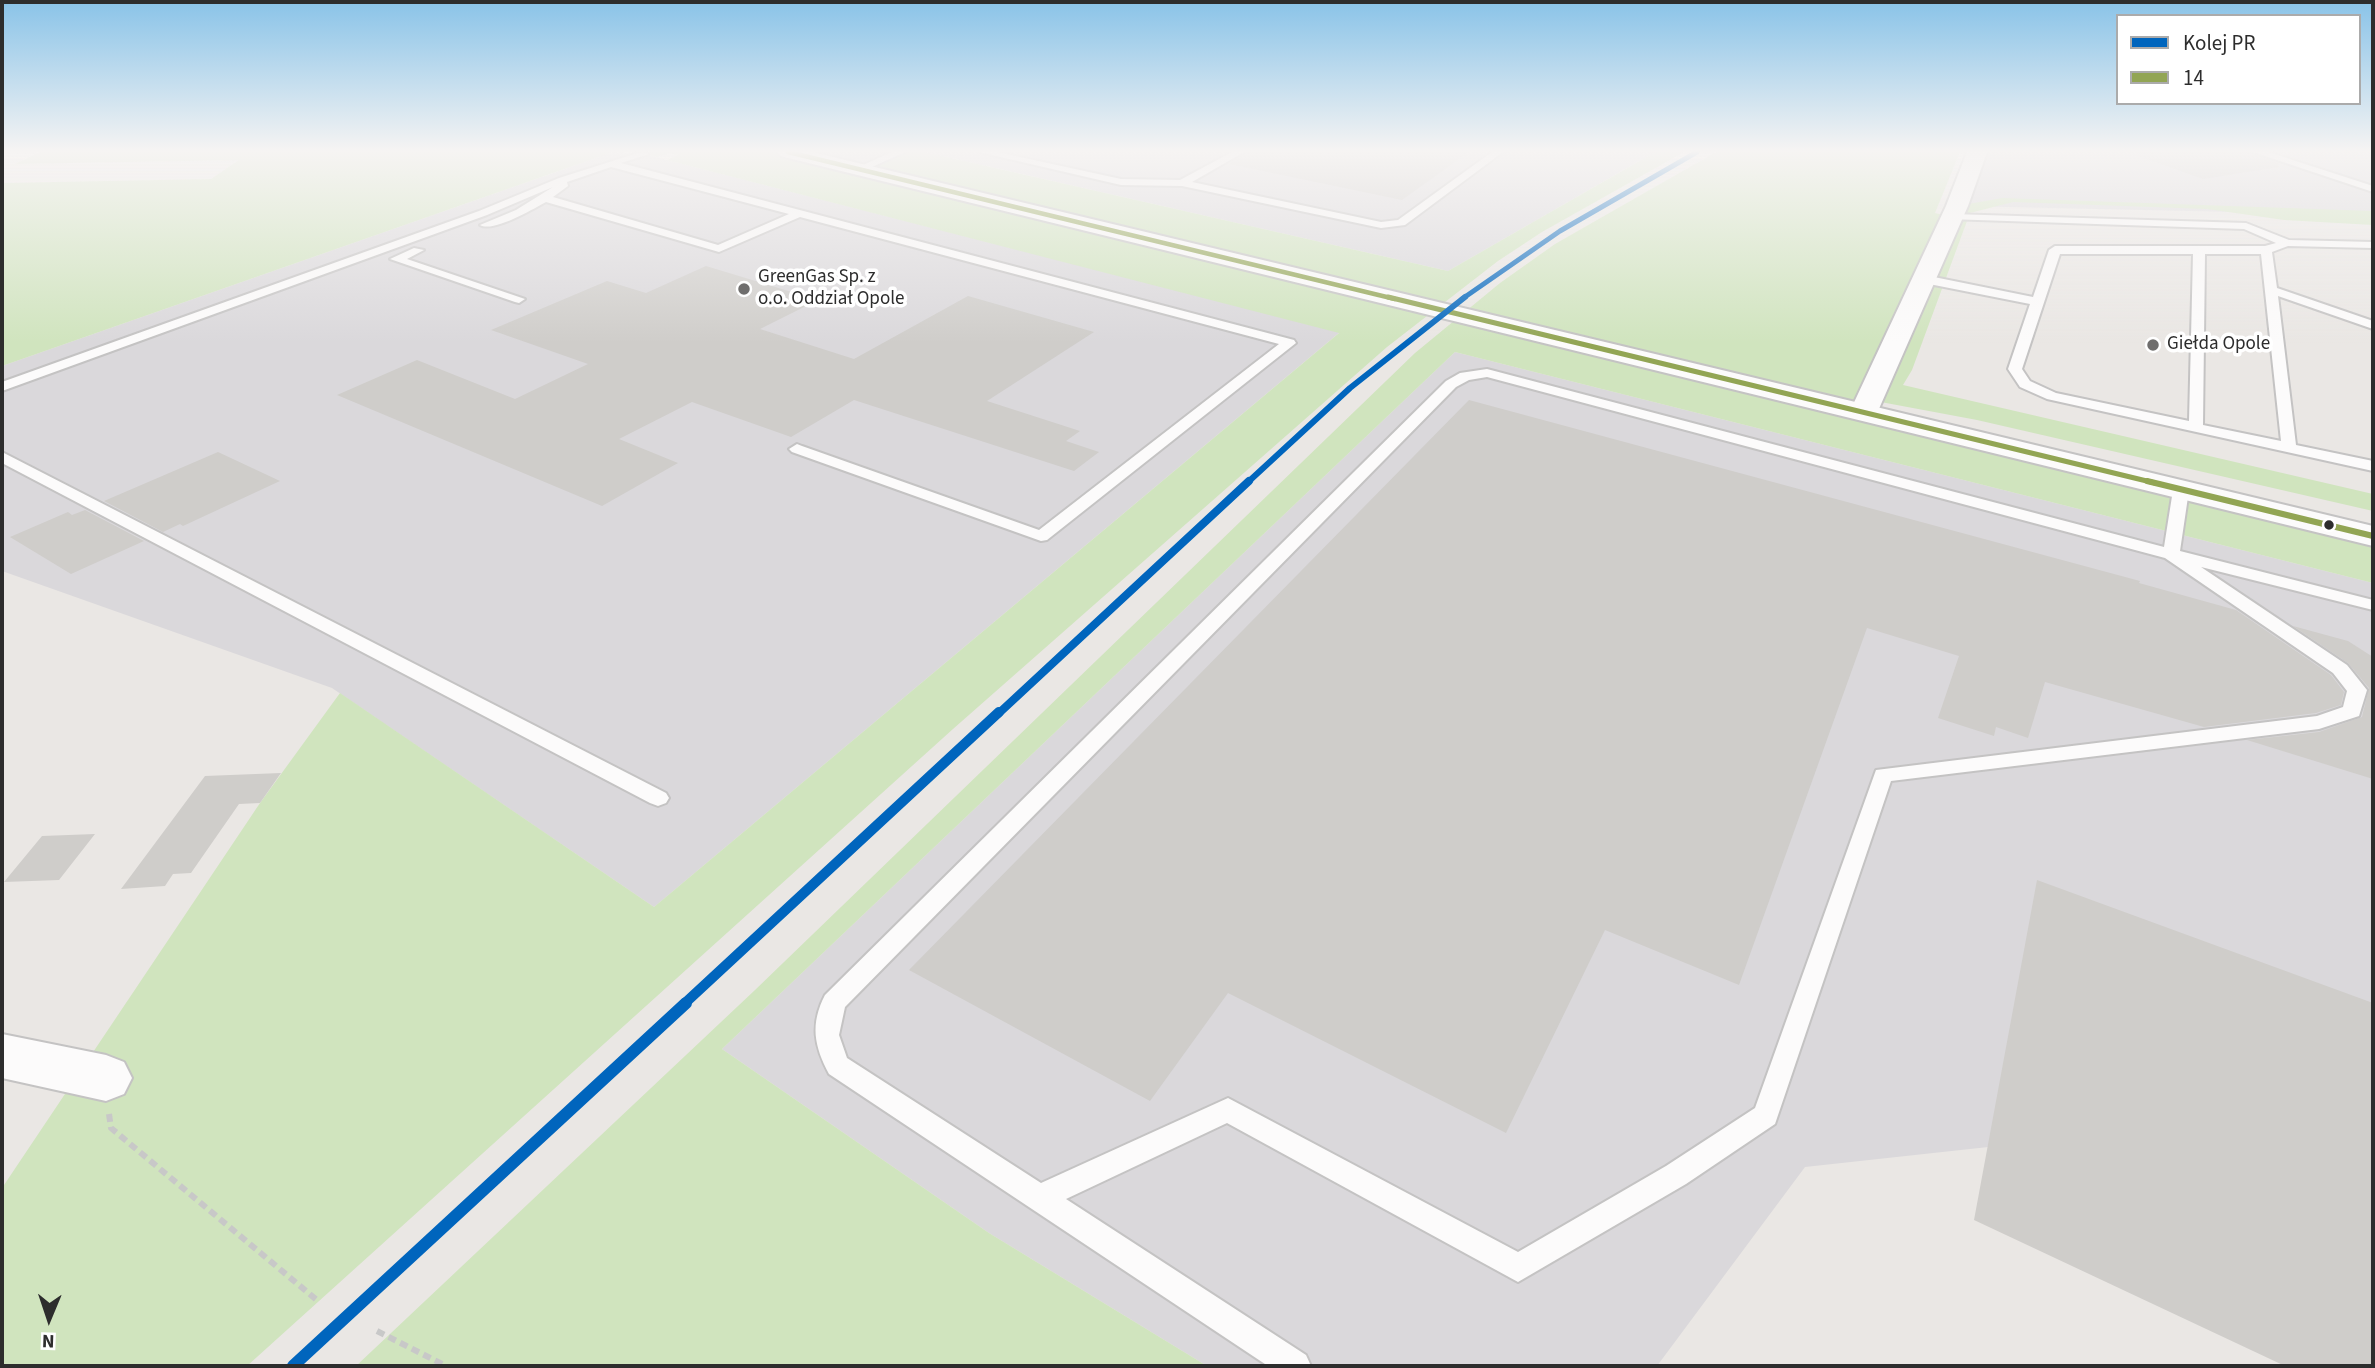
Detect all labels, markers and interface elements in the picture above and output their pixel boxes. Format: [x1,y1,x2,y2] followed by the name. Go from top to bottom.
[2116,14,2361,105] legend
[2183,28,2255,58] text: Kolej PR
[2183,63,2204,93] text: 14
[758,267,904,311] place label: GreenGas Sp. z o.o. Oddział Opole
[736,281,752,297] marker: GreenGas Sp. z o.o. Oddział Opole
[2167,334,2270,356] place label: Giełda Opole
[2145,337,2161,353] marker: Giełda Opole
[2322,518,2336,532] unlabelled marker
[14,1284,84,1354] north arrow
[41,1327,55,1354] text: N

